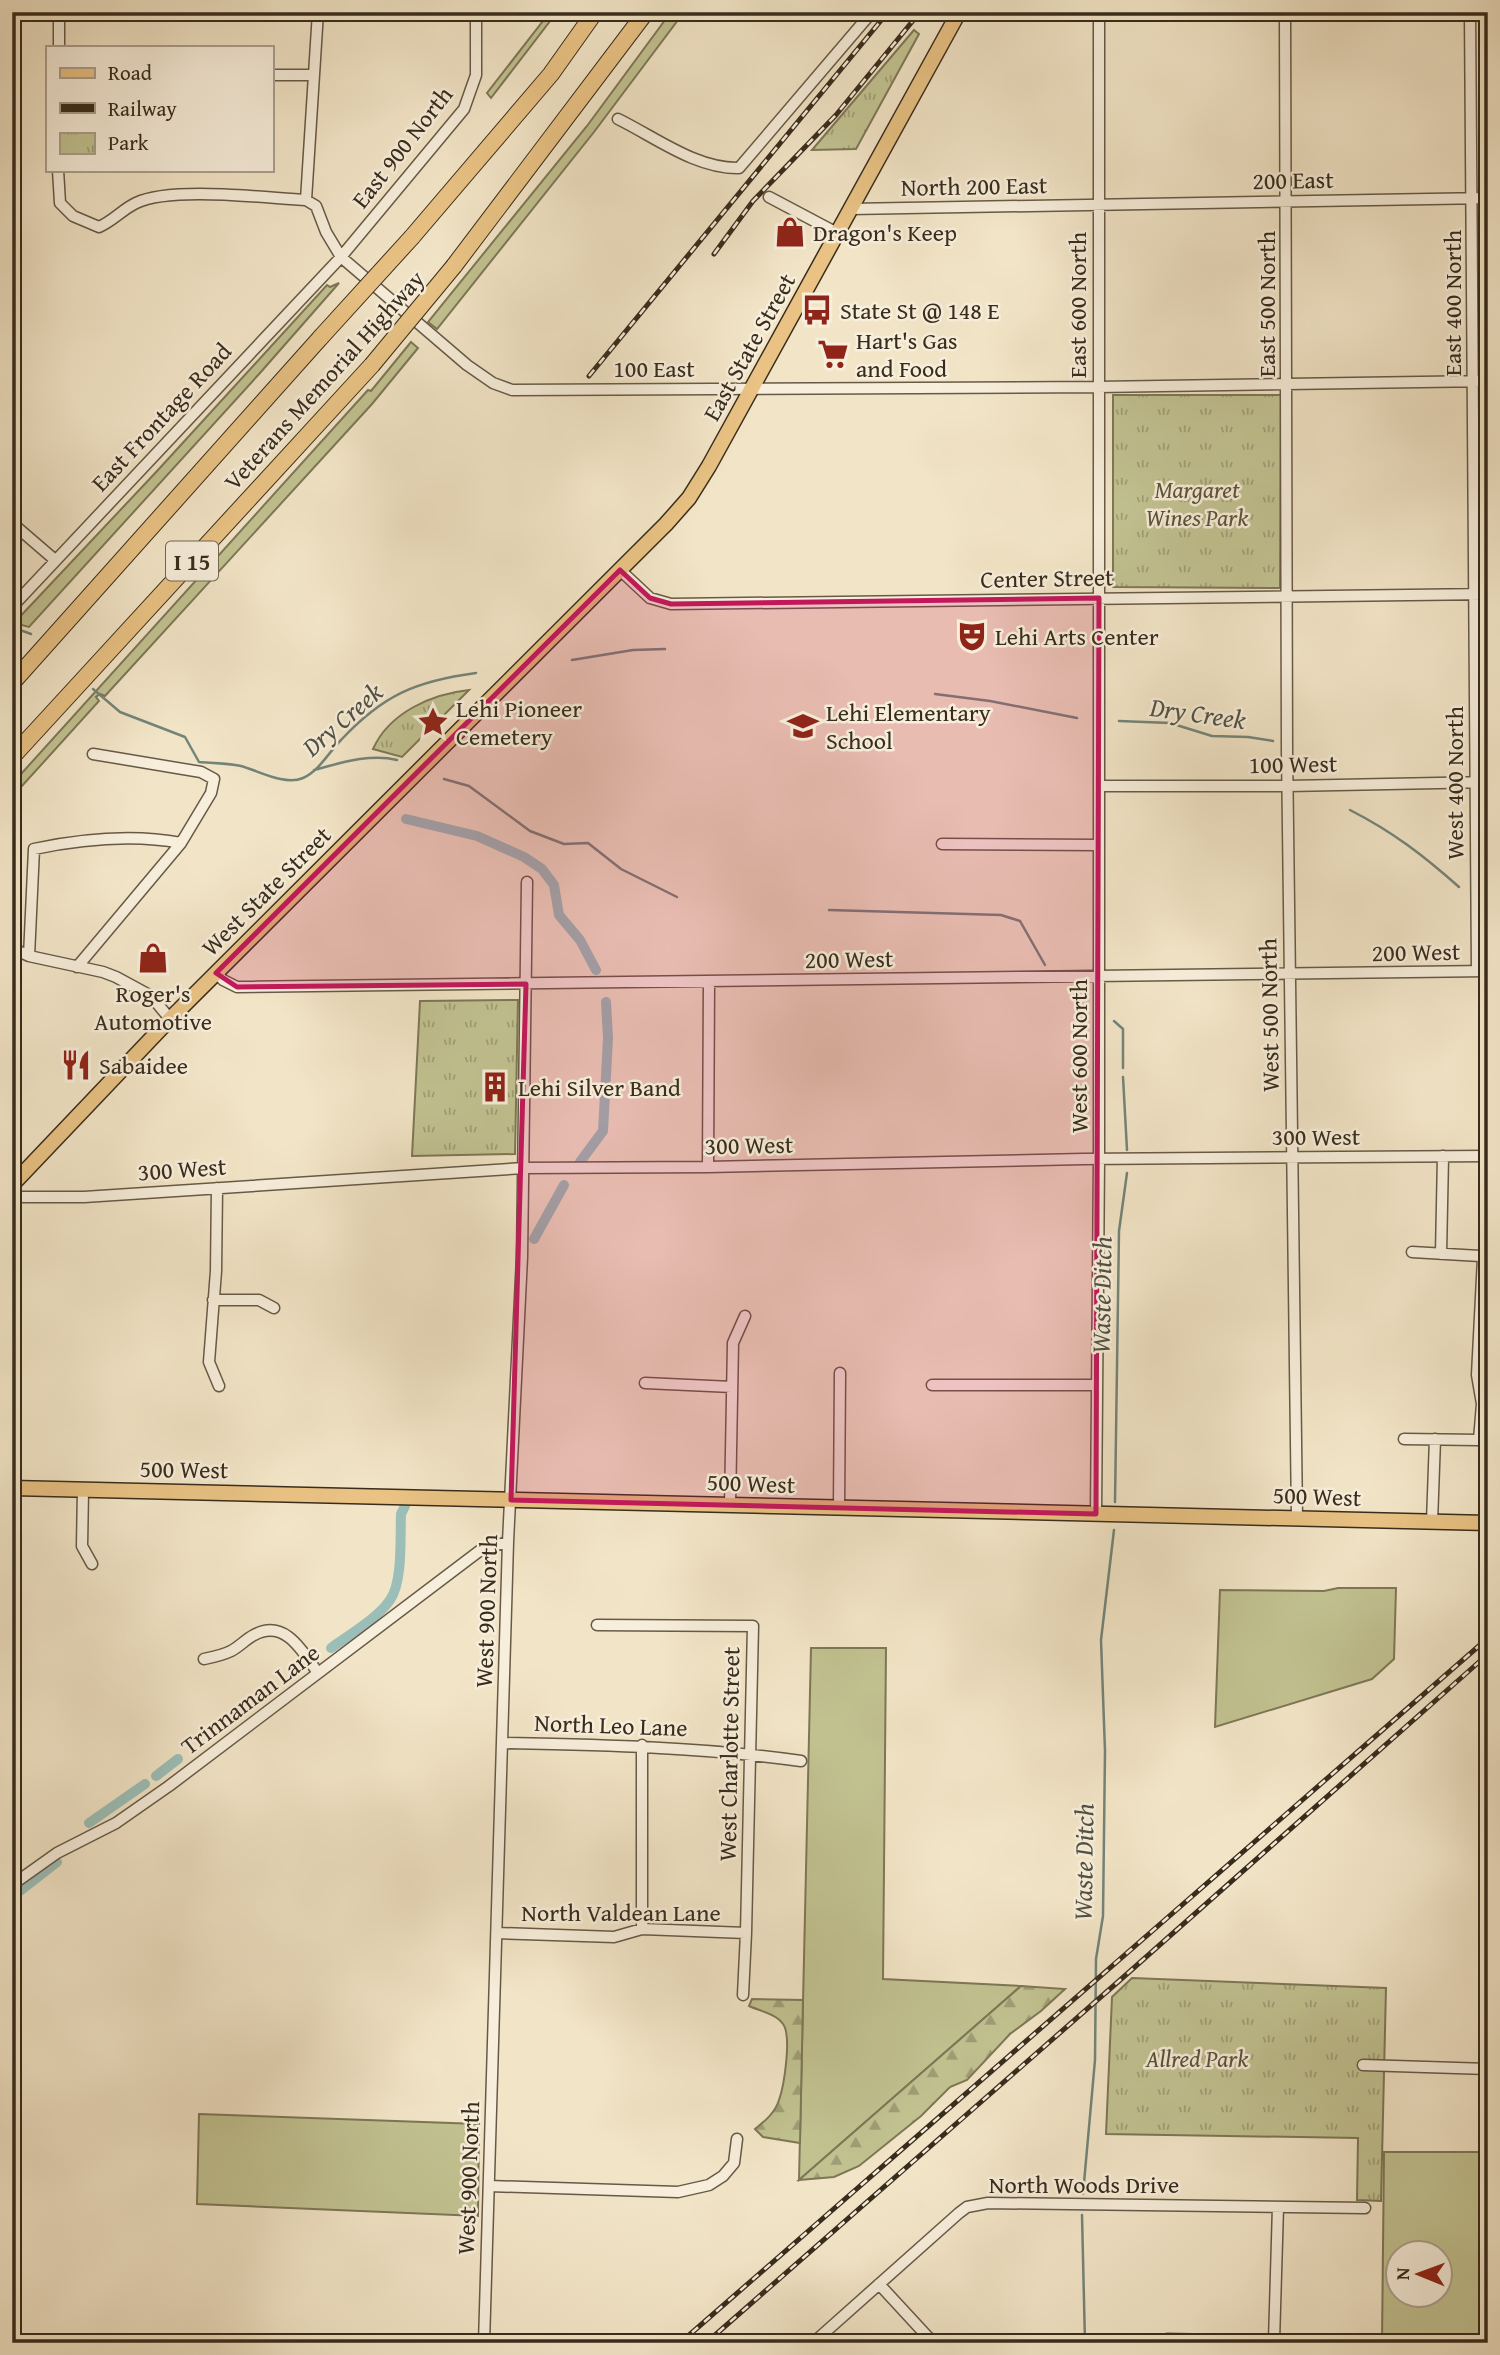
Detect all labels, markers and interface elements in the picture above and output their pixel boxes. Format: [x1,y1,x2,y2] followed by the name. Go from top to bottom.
[46,46,273,172] legend
[108,57,153,88] text: Road
[343,78,461,215] street label: East 900 North
[108,93,177,124] text: Railway
[108,127,149,158] text: Park
[1252,162,1335,198] street label: 200 East
[900,167,1048,205] street label: North 200 East
[773,215,807,249] shop icon: Dragon's Keep
[813,215,957,250] place label: Dragon's Keep
[1435,229,1470,376] street label: East 400 North
[1249,230,1284,377] street label: East 500 North
[1060,231,1095,378] street label: East 600 North
[216,262,433,498] street label: Veterans Memorial Highway
[694,266,804,427] street label: East State Street
[800,293,834,327] bus stop icon: State St @ 148 E
[840,293,999,328] place label: State St @ 148 E
[856,323,958,386] place label: Hart's Gas and Food
[83,335,239,499] street label: East Frontage Road
[816,337,850,371] supermarket icon: Hart's Gas and Food
[613,351,695,386] street label: 100 East
[1146,472,1248,535] park label: Margaret Wines Park
[166,541,218,580] road number: I 15
[980,559,1115,597] street label: Center Street
[955,619,989,653] theatre icon: Lehi Arts Center
[995,619,1159,654] place label: Lehi Arts Center
[292,673,391,766] water label: Dry Creek
[1147,687,1248,739] water label: Dry Creek
[456,691,582,754] place label: Lehi Pioneer Cemetery
[826,695,991,758] place label: Lehi Elementary School
[416,705,450,739] place icon: Lehi Pioneer Cemetery
[1437,706,1472,860] street label: West 400 North
[786,709,820,743] school or university icon: Lehi Elementary School
[1248,746,1338,782] street label: 100 West
[193,818,339,964] street label: West State Street
[1371,934,1461,970] street label: 200 West
[1250,937,1288,1092] street label: West 500 North
[136,941,170,975] shop icon: Roger's Automotive
[804,941,894,977] street label: 200 West
[94,976,212,1039] place label: Roger's Automotive
[1061,979,1096,1133] street label: West 600 North
[59,1048,93,1082] restaurant icon: Sabaidee
[99,1048,188,1083] place label: Sabaidee
[478,1070,512,1104] building icon: Lehi Silver Band
[518,1070,681,1105] place label: Lehi Silver Band
[1272,1119,1361,1154] street label: 300 West
[704,1127,794,1163] street label: 300 West
[137,1148,228,1190] street label: 300 West
[1080,1236,1122,1354] water label: Waste Ditch
[139,1451,229,1487] street label: 500 West
[706,1464,796,1502] street label: 500 West
[1272,1477,1362,1515] street label: 500 West
[466,1533,506,1688] street label: West 900 North
[173,1635,327,1763] street label: Trinnaman Lane
[710,1646,748,1862] street label: West Charlotte Street
[534,1705,688,1745] street label: North Leo Lane
[1062,1803,1104,1921] water label: Waste Ditch
[521,1895,721,1930] street label: North Valdean Lane
[1145,2041,1248,2076] park label: Allred Park
[448,2100,488,2255] street label: West 900 North
[989,2167,1179,2202] street label: North Woods Drive
[1384,2240,1454,2310] north arrow
[1388,2267,1416,2280] text: N

